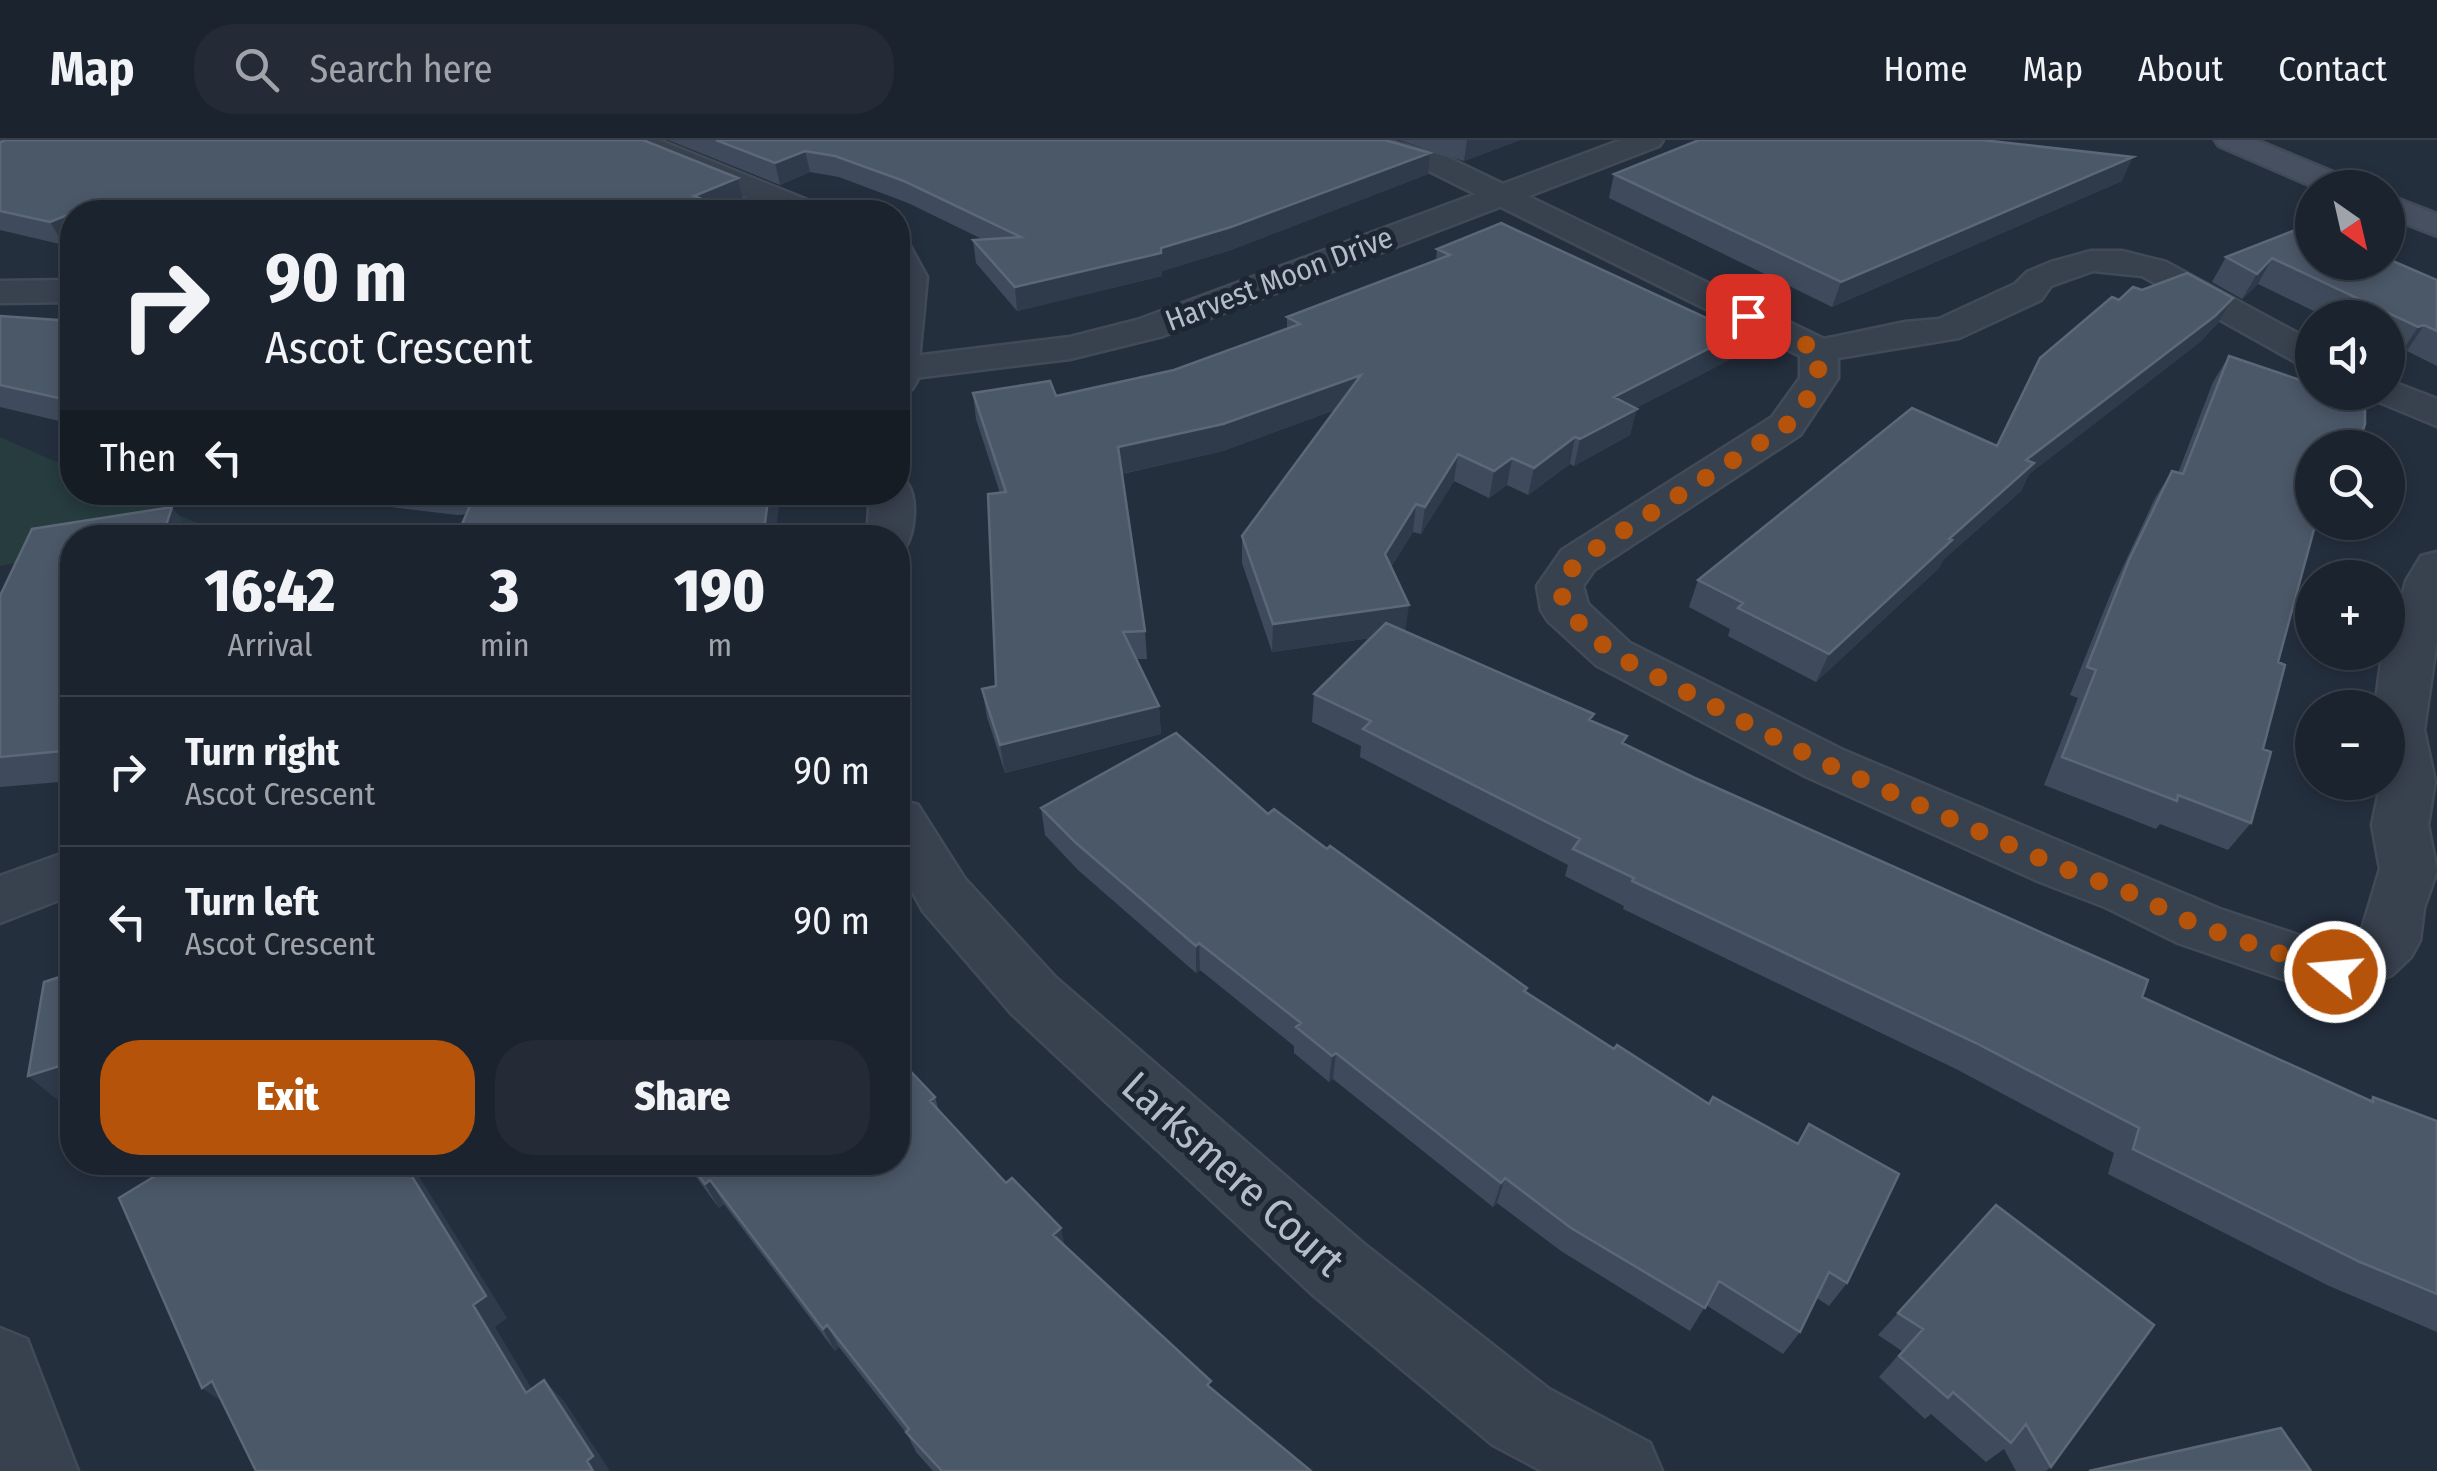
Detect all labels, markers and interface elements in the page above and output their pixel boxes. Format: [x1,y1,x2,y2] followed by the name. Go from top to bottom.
[194,24,894,114] search box
[50,40,134,98] text: Map
[229,42,284,97] icon: search
[309,46,493,92] text: Search here
[1884,48,1967,90] text: Home
[2022,48,2083,90] text: Map
[2138,48,2223,90] text: About
[2278,48,2387,90] text: Contact
[2295,170,2405,280] north arrow
[2295,170,2405,800] map controls
[1160,219,1398,339] street label: Harvest Moon Drive
[265,236,407,320] text: 90 m
[100,240,230,370] icon: right
[1706,274,1791,359] pin
[1721,289,1776,344] icon: arrive
[2295,300,2405,410] button: sound
[265,321,532,375] text: Ascot Crescent
[196,430,251,485] icon: left
[2295,430,2405,540] button: search
[100,435,176,481] text: Then
[205,555,335,627] text: 16:42
[490,555,519,627] text: 3
[674,555,765,627] text: 190
[2295,560,2405,670] button: +
[228,626,312,664] text: Arrival
[480,626,530,664] text: min
[707,626,732,664] text: m
[2295,690,2405,800] button: −
[185,729,339,775] text: Turn right
[100,744,155,799] icon: right
[794,748,870,794] text: 90 m
[185,775,375,813] text: Ascot Crescent
[185,879,319,925] text: Turn left
[100,894,155,949] icon: left
[794,898,870,944] text: 90 m
[2283,920,2387,1024] position arrow
[185,925,375,963] text: Ascot Crescent
[100,1040,475,1155] button: Exit
[495,1040,870,1155] button: Share
[1112,1061,1354,1287] street label: Larksmere Court

